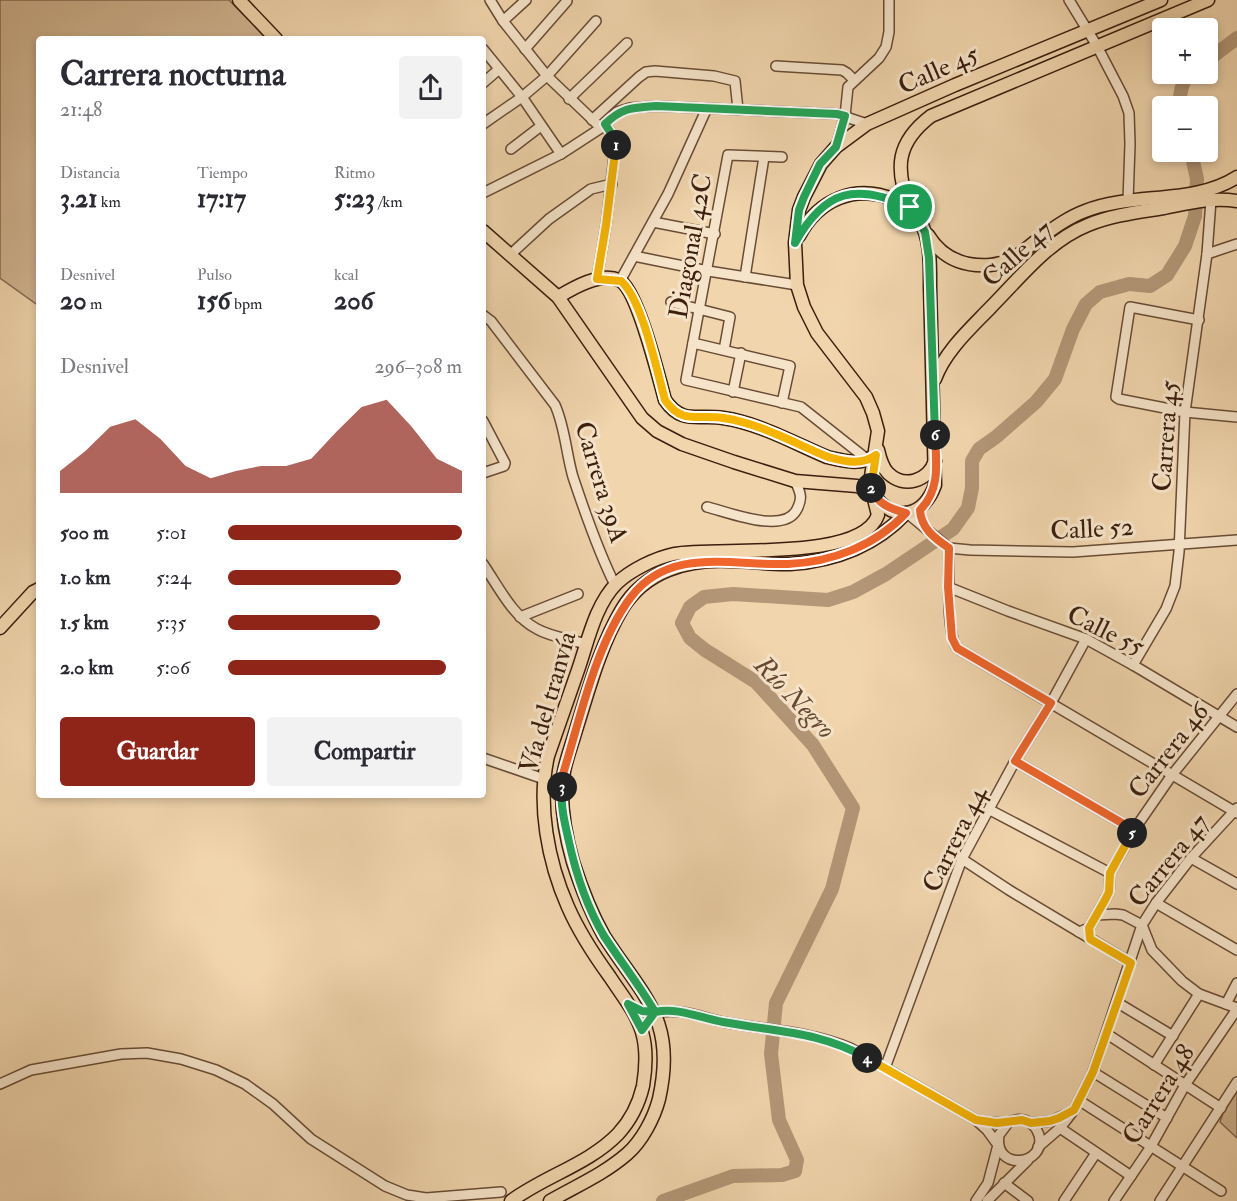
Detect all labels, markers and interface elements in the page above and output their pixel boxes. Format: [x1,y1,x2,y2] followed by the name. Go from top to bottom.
[1152,18,1218,162] map controls
[1152,18,1218,84] button: +
[893,38,984,102] street label: Calle 45
[60,54,285,95] text: Carrera nocturna
[399,56,462,119] button: share
[1152,96,1218,162] button: −
[60,97,102,122] text: 21:48
[601,130,631,160] pin: 1
[613,135,619,155] text: 1
[60,163,120,183] text: Distancia
[197,163,248,183] text: Tiempo
[334,163,375,183] text: Ritmo
[663,171,719,321] street label: Diagonal 42C
[884,181,935,232] pin
[60,183,98,215] text: 3.21
[197,183,246,215] text: 17:17
[334,183,375,215] text: 5:23
[893,190,926,223] icon: arrive
[98,192,121,212] text: km
[375,192,403,212] text: /km
[976,214,1060,294] street label: Calle 47
[60,265,115,285] text: Desnivel
[197,265,232,285] text: Pulso
[334,265,359,285] text: kcal
[60,285,87,317] text: 20
[197,285,231,317] text: 156
[334,285,374,317] text: 206
[87,294,102,314] text: m
[231,294,262,314] text: bpm
[60,354,129,379] text: Desnivel
[374,354,462,379] text: 296–308 m
[1146,379,1186,493] street label: Carrera 45
[567,418,635,547] street label: Carrera 39A
[920,420,950,450] pin: 6
[931,425,939,445] text: 6
[856,473,886,503] pin: 2
[867,478,875,498] text: 2
[1049,511,1135,547] street label: Calle 52
[60,520,109,545] text: 500 m
[156,520,187,545] text: 5:01
[60,565,111,590] text: 1.0 km
[156,565,191,590] text: 5:24
[1062,599,1150,664] street label: Calle 55
[60,610,109,635] text: 1.5 km
[156,610,186,635] text: 5:35
[512,627,584,777] street label: Vía del tranvía
[747,648,842,746] water label: Río Negro
[60,655,114,680] text: 2.0 km
[156,655,190,680] text: 5:06
[1121,695,1217,805] street label: Carrera 46
[60,717,255,786] button: Guardar
[267,717,462,786] button: Compartir
[547,772,577,802] pin: 3
[559,777,565,797] text: 3
[916,780,995,898] street label: Carrera 44
[1121,807,1216,914] street label: Carrera 47
[1117,818,1147,848] pin: 5
[1128,823,1136,843] text: 5
[1116,1039,1202,1150] street label: Carrera 48
[852,1043,882,1073] pin: 4
[863,1048,871,1068] text: 4

